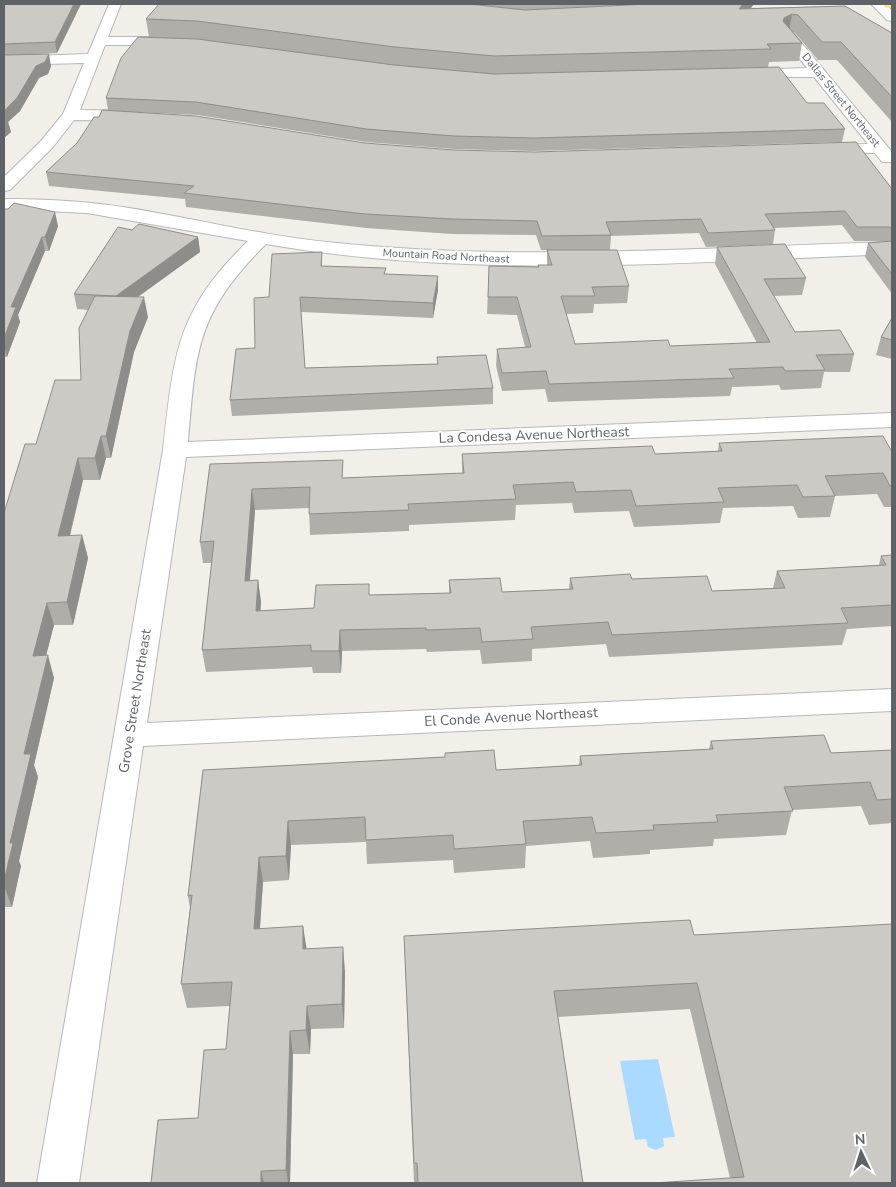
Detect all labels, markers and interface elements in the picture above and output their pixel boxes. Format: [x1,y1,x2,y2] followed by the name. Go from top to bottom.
[798,50,884,150] street label: Dallas Street Northeast
[382,245,510,267] street label: Mountain Road Northeast
[438,422,630,448] street label: La Condesa Avenue Northeast
[114,628,156,774] street label: Grove Street Northeast
[424,703,598,731] street label: El Conde Avenue Northeast
[836,1127,886,1177] north arrow
[854,1130,866,1149] text: N

